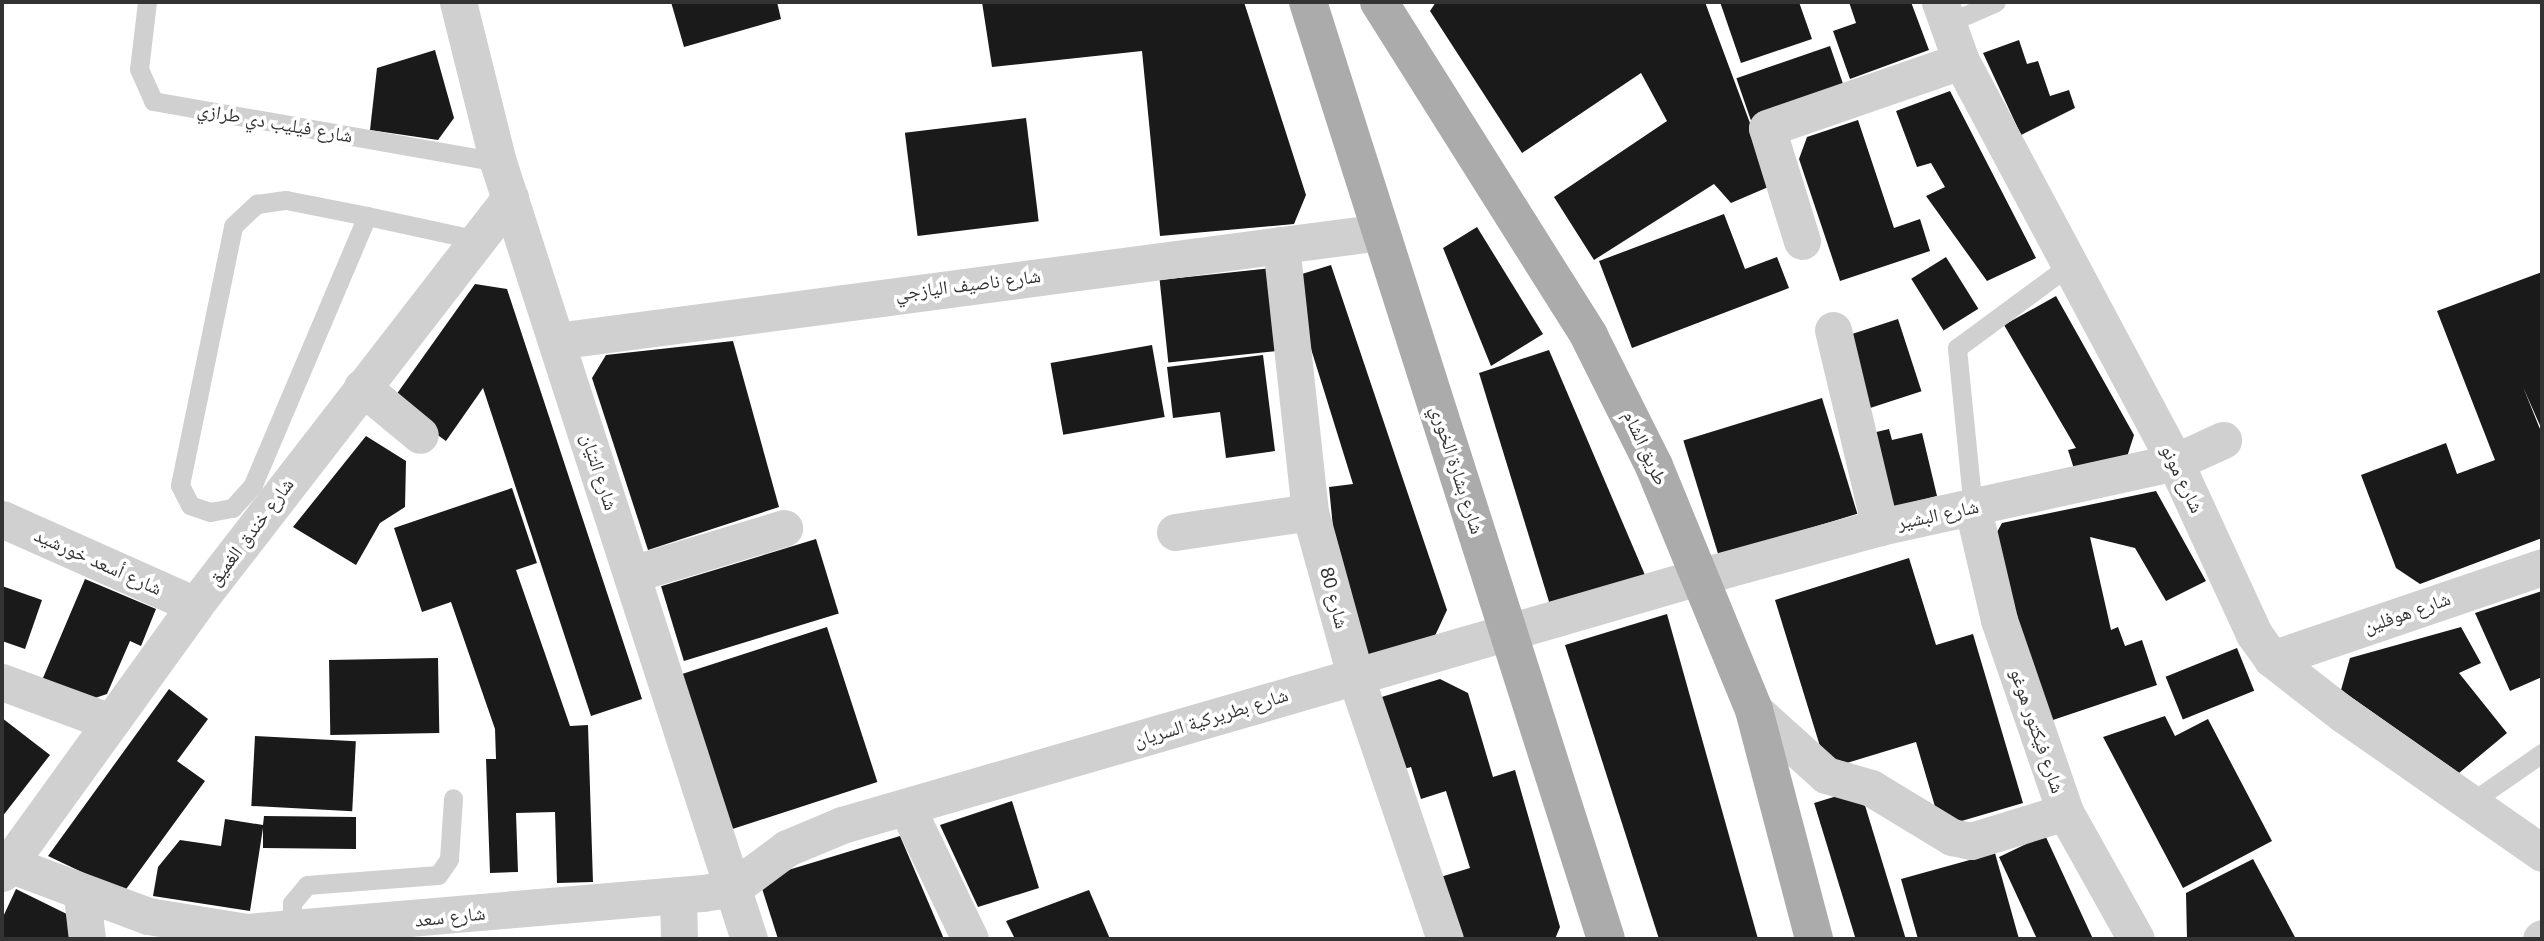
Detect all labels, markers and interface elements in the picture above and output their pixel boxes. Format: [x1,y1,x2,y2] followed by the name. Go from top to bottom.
[196,98,354,148] street label: شارع فيليب دي طرازي
[894,265,1042,305] street label: شارع ناصيف اليازجي
[1426,403,1488,537] street label: شارع بشارة الخوري
[1618,407,1672,489] street label: طريق الشام
[576,431,622,513] street label: شارع التيّان
[2156,441,2208,517] street label: شارع مونو
[203,474,299,590] street label: شارع خندق الغميق
[1895,495,1981,535] street label: شارع البشير
[31,524,165,600] street label: شارع أسعد خورشيد
[1315,565,1353,631] street label: شارع 80
[2360,587,2454,639] street label: شارع هوفلين
[2005,666,2069,796] street label: شارع فيكتور هوغو
[1131,684,1291,752] street label: شارع بطريركية السريان
[414,902,486,932] street label: شارع سعد

